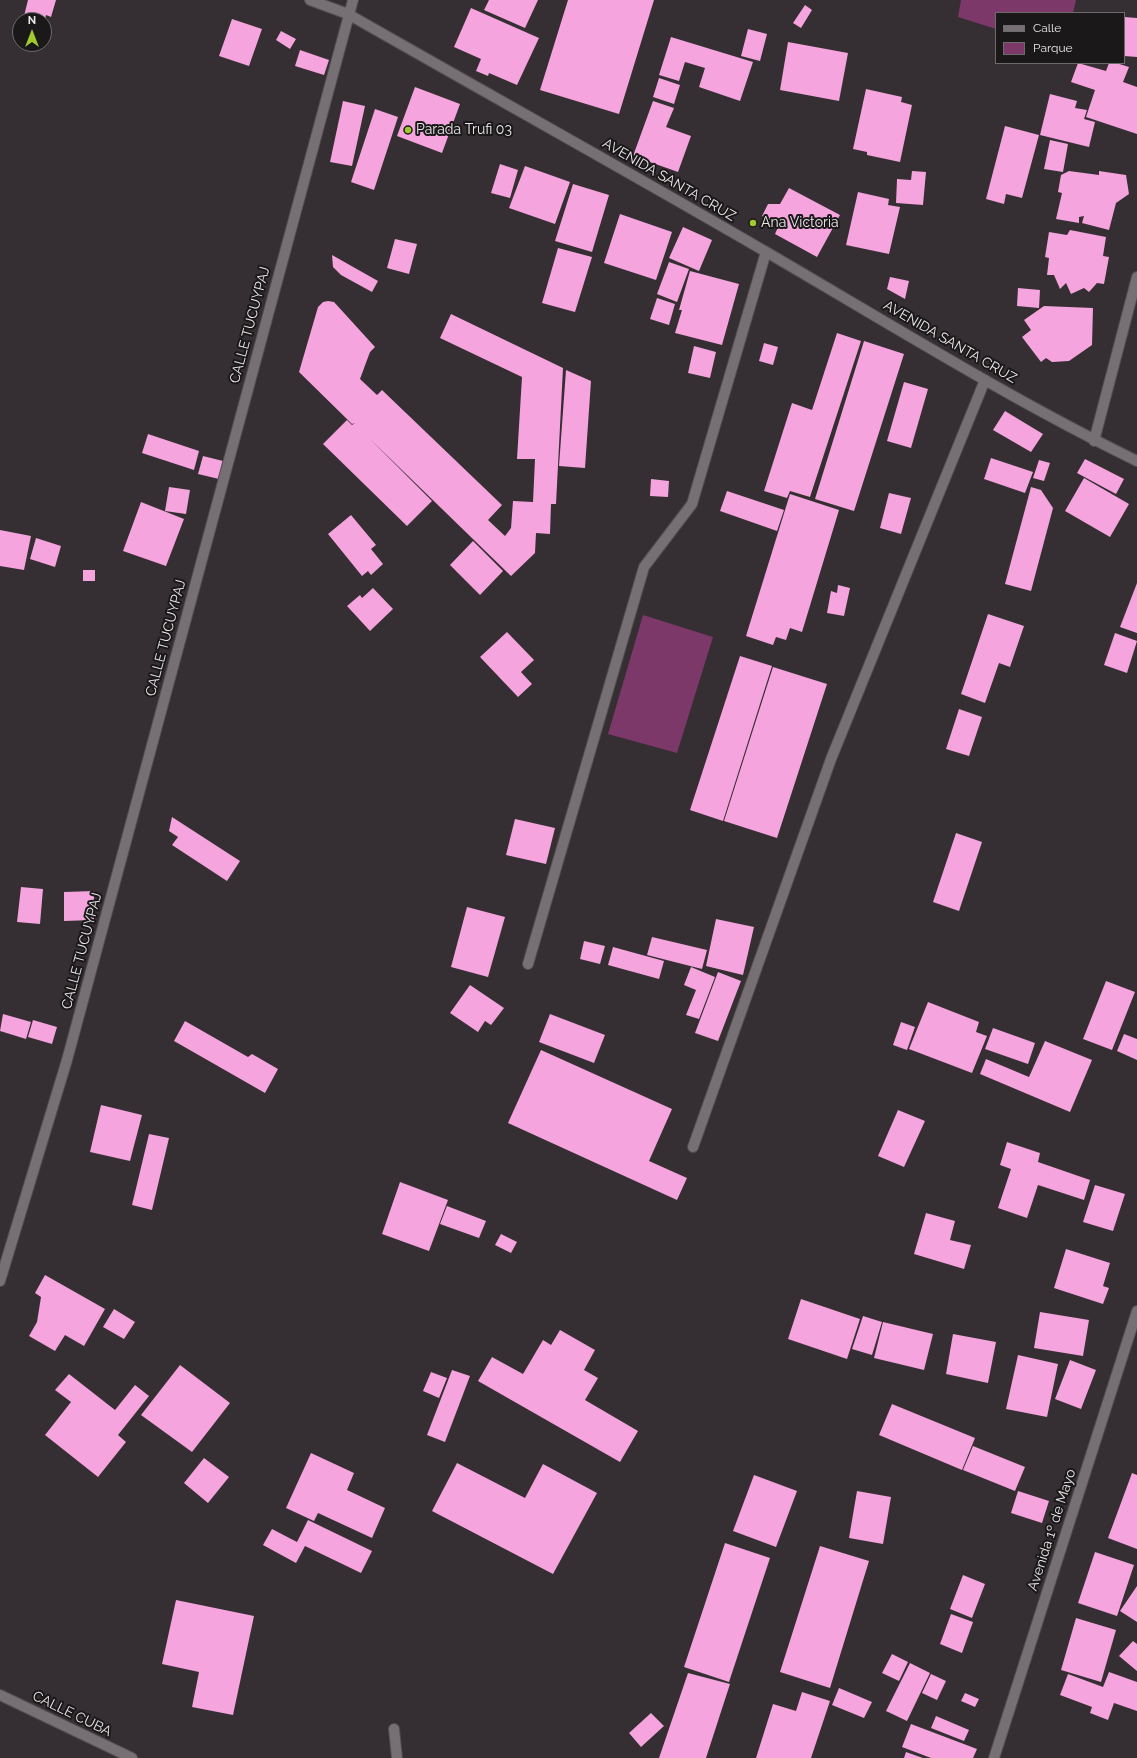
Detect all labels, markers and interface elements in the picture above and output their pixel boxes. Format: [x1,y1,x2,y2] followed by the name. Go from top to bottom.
[12,12,52,52] north arrow
[995,12,1125,64] legend
[28,14,36,27] text: N
[1033,21,1061,35] text: Calle
[1033,41,1073,55] text: Parque
[416,122,512,138] place label: Parada Trufi 03
[403,125,413,135] marker: Parada Trufi 03
[599,135,739,225] street label: AVENIDA SANTA CRUZ
[761,215,839,231] place label: Ana Victoria
[748,218,758,228] marker: Ana Victoria
[226,265,274,385] street label: CALLE TUCUYPAJ
[880,297,1020,387] street label: AVENIDA SANTA CRUZ
[142,578,190,698] street label: CALLE TUCUYPAJ
[58,891,106,1011] street label: CALLE TUCUYPAJ
[1024,1467,1080,1593] street label: Avenida 1º de Mayo
[30,1688,114,1740] street label: CALLE CUBA

